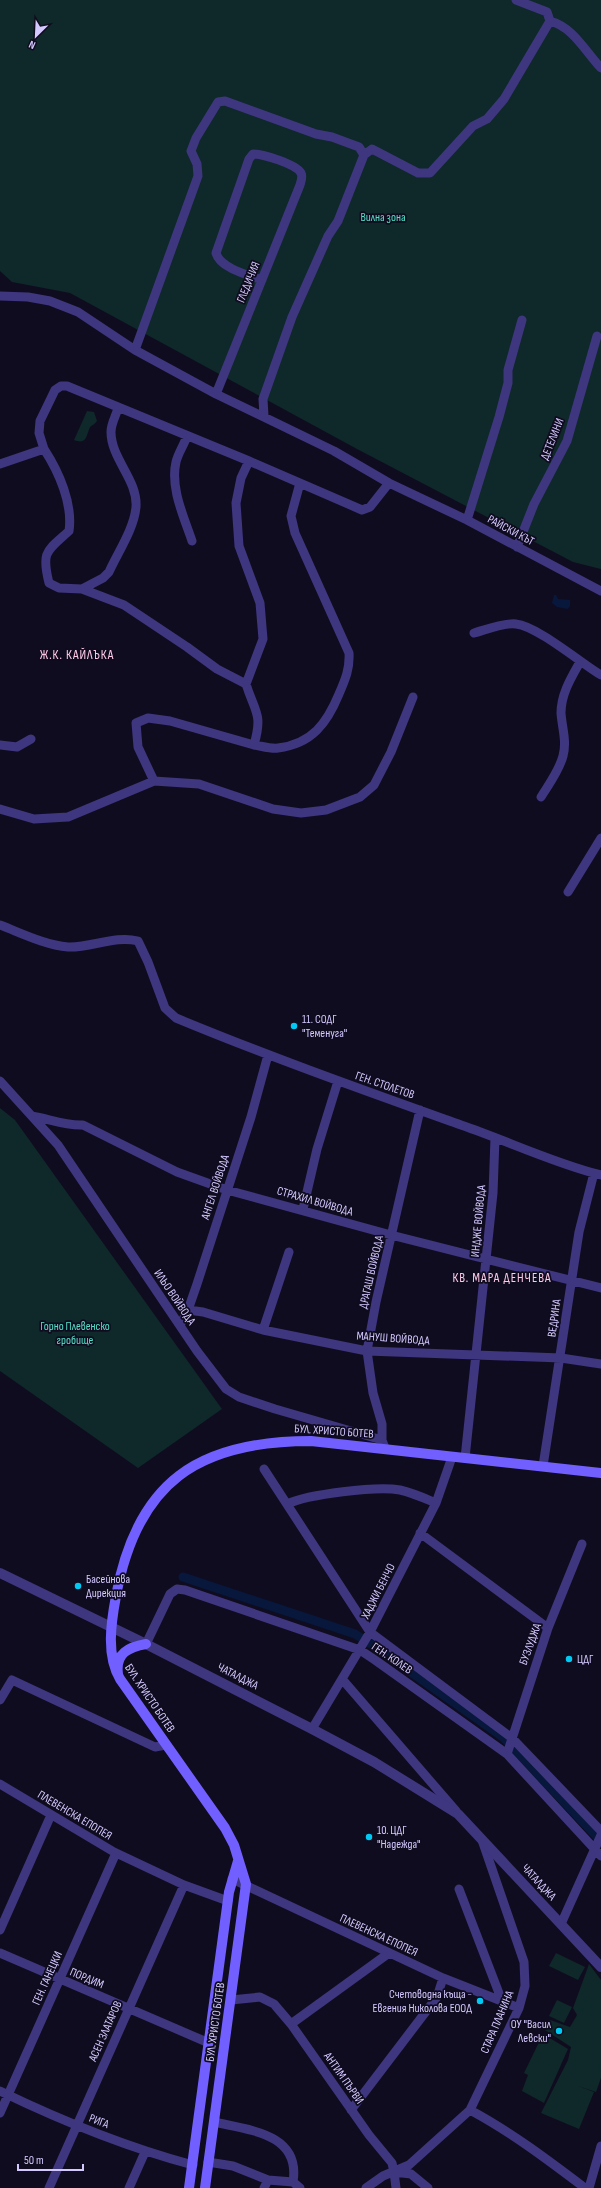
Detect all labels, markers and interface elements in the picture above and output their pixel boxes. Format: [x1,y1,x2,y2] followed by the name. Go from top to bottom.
[16,16,56,56] north arrow
[27,37,37,52] text: N
[360,210,406,225] park label: Вилна зона
[233,259,263,305] street label: ГЛЕДИЧИЯ
[537,416,568,462] street label: ДЕТЕЛИНИ
[485,512,537,549] street label: РАЙСКИ КЪТ
[40,647,114,663] district label: Ж.К. КАЙЛЪКА
[302,1012,347,1041] place label: 11. СОДГ "Теменуга"
[289,1021,299,1031] marker: 11. СОДГ "Теменуга"
[353,1068,416,1103] street label: ГЕН. СТОЛЕТОВ
[198,1152,233,1222] street label: АНГЕЛ ВОЙВОДА
[275,1183,355,1220] street label: СТРАХИЛ ВОЙВОДА
[468,1183,489,1258] street label: ИНДЖЕ ВОЙВОДА
[356,1233,387,1310] street label: ДРАГАШ ВОЙВОДА
[151,1267,199,1329] street label: ИЛЬО ВОЙВОДА
[452,1270,552,1286] district label: КВ. МАРА ДЕНЧЕВА
[544,1297,565,1338] street label: ВЕДРИНА
[40,1319,110,1348] park label: Горно Плевенско гробище
[356,1328,431,1349] street label: МАНУШ ВОЙВОДА
[294,1421,374,1442] street label: БУЛ. ХРИСТО БОТЕВ
[358,1561,399,1622] street label: ХАДЖИ БЕНЧО
[86,1572,130,1601] place label: Басейнова Дирекция
[73,1581,83,1591] marker: Басейнова Дирекция
[516,1620,545,1667] street label: БУЗЛУДЖА
[368,1639,415,1677] street label: ГЕН. КОЛЕВ
[577,1652,594,1667] place label: ЦДГ
[564,1654,574,1664] marker: ЦДГ
[215,1660,262,1694] street label: ЧАТАЛДЖА
[121,1661,178,1735] street label: БУЛ. ХРИСТО БОТЕВ
[35,1787,115,1844] street label: ПЛЕВЕНСКА ЕПОПЕЯ
[377,1823,421,1852] place label: 10. ЦДГ "Надежда"
[364,1832,374,1842] marker: 10. ЦДГ "Надежда"
[518,1861,560,1904] street label: ЧАТАЛДЖА
[337,1911,420,1960] street label: ПЛЕВЕНСКА ЕПОПЕЯ
[29,1949,66,2007] street label: ГЕН. ГАНЕЦКИ
[67,1965,106,1992] street label: ПОРДИМ
[203,1982,228,2062] street label: БУЛ. ХРИСТО БОТЕВ
[373,1987,472,2016] place label: Счетоводна къща - Евгения Николова ЕООД
[477,1988,518,2056] street label: СТАРА ПЛАНИНА
[475,1996,485,2006] marker: Счетоводна къща - Евгения Николова ЕООД
[85,1999,125,2065] street label: АСЕН ЗЛАТАРОВ
[511,2017,552,2046] place label: ОУ "Васил Левски"
[554,2026,564,2036] marker: ОУ "Васил Левски"
[320,2049,367,2107] street label: АНТИМ ПЪРВИ
[87,2111,112,2132] street label: РИГА
[18,2146,83,2172] scale bar
[24,2153,44,2168] text: 50 m

